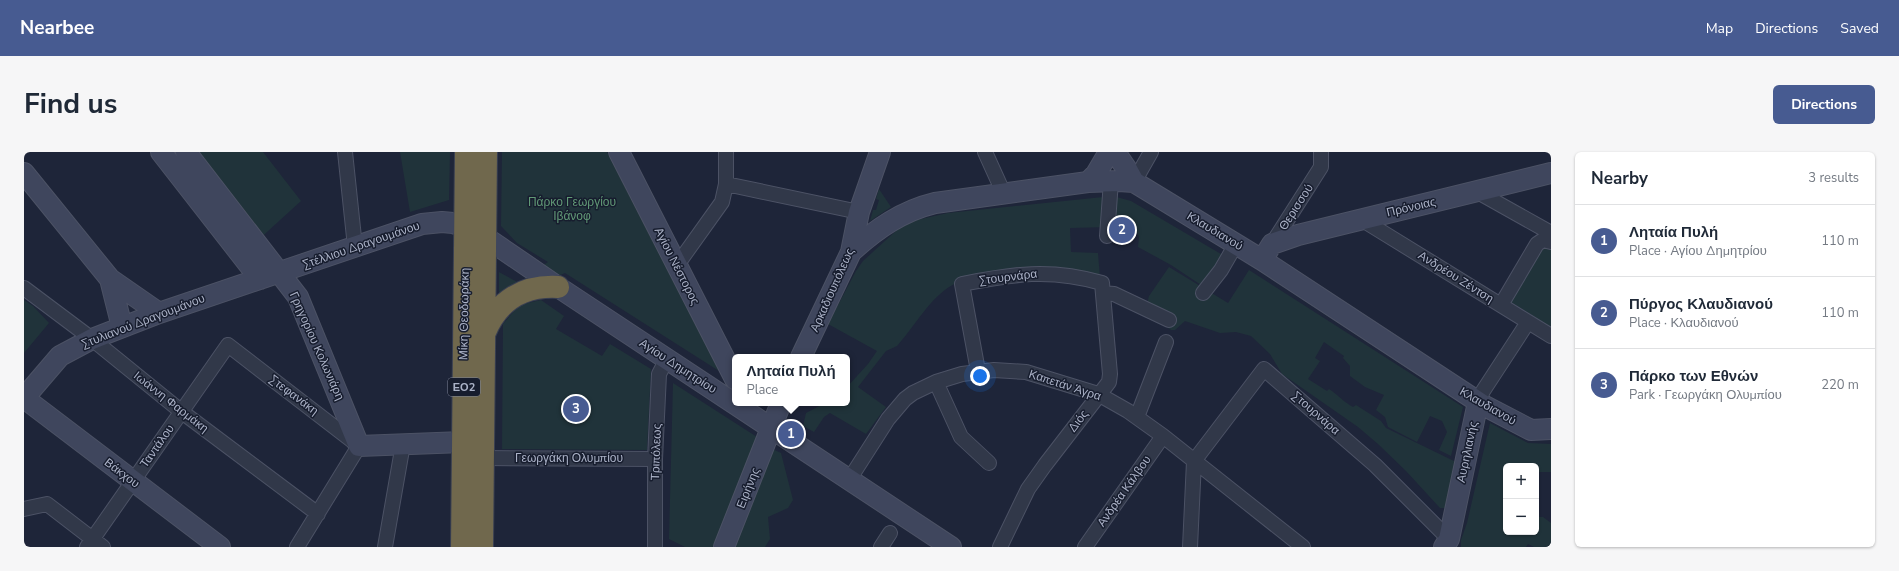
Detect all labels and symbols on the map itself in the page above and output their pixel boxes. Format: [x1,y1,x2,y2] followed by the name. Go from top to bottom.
[1275,181,1317,233] street label: Θερισσού
[528,194,616,224] park label: Πάρκο Γεωργίου Ιβάνοφ
[1385,194,1437,220] street label: Πρόνοιας
[1184,208,1246,254] street label: Κλαυδιανού
[1109,215,1135,245] pin: 2
[300,217,422,273] street label: Στέλλιου Δραγουμάνου
[651,225,703,308] street label: Αγίου Νέστορος
[806,245,858,334] street label: Αρκαδιουπόλεως
[1415,247,1497,307] street label: Ανδρέου Ζέντση
[978,265,1038,289] street label: Στουρνάρα
[455,268,473,360] street label: Μίκη Θεοδωράκη
[286,289,348,403] street label: Γρηγορίου Κολωνιάρη
[79,290,207,352] street label: Στυλιανού Δραγουμάνου
[636,335,720,397] street label: Αγίου Δημητρίου
[970,366,990,386] your location
[1027,366,1103,404] street label: Καπετάν Άγρα
[130,368,212,436] street label: Ιωάννη Φαρμάκη
[266,371,322,419] street label: Στεφανάκη
[448,378,480,396] road number: ΕΟ2
[1457,383,1519,429] street label: Κλαυδιανού
[1289,388,1343,438] street label: Στουρνάρα
[563,394,589,424] pin: 3
[1064,406,1092,435] street label: Διός
[778,419,804,449] pin: 1
[1453,420,1481,484] street label: Αυρηλιανής
[136,421,178,471] street label: Ταντάλου
[647,423,665,481] street label: Τριπόλεως
[515,450,623,466] street label: Γεωργάκη Ολυμπίου
[1093,452,1155,530] street label: Ανδρέα Κάλβου
[101,455,143,491] street label: Βάκχου
[733,465,763,511] street label: Ειρήνης

